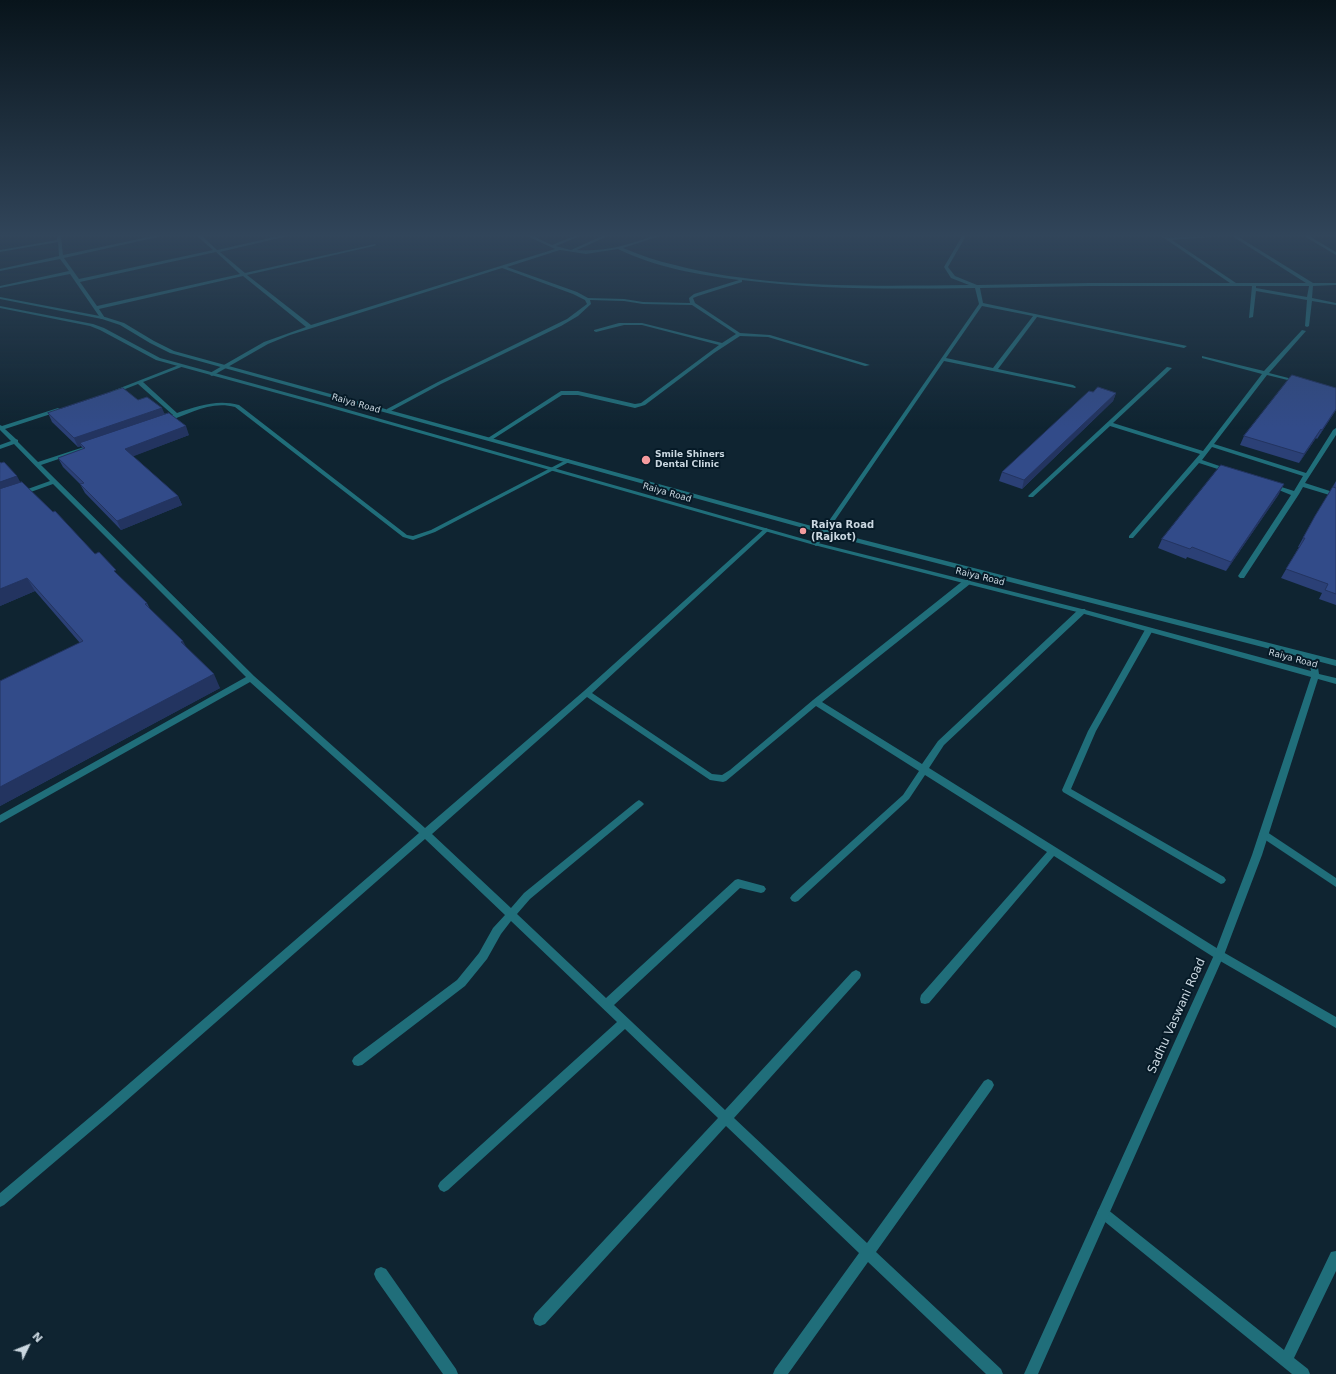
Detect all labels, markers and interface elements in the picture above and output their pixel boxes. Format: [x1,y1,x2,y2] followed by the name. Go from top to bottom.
[330,392,382,416] street label: Raiya Road
[655,450,725,471] place label: Smile Shiners Dental Clinic
[640,454,652,466] marker: Smile Shiners Dental Clinic
[641,481,693,505] street label: Raiya Road
[811,519,874,542] place label: Raiya Road (Rajkot)
[798,526,808,536] marker: Raiya Road (Rajkot)
[954,566,1006,588] street label: Raiya Road
[1267,647,1319,671] street label: Raiya Road
[1145,956,1209,1076] street label: Sadhu Vaswani Road
[8,1326,48,1366] north arrow
[29,1330,45,1345] text: N

